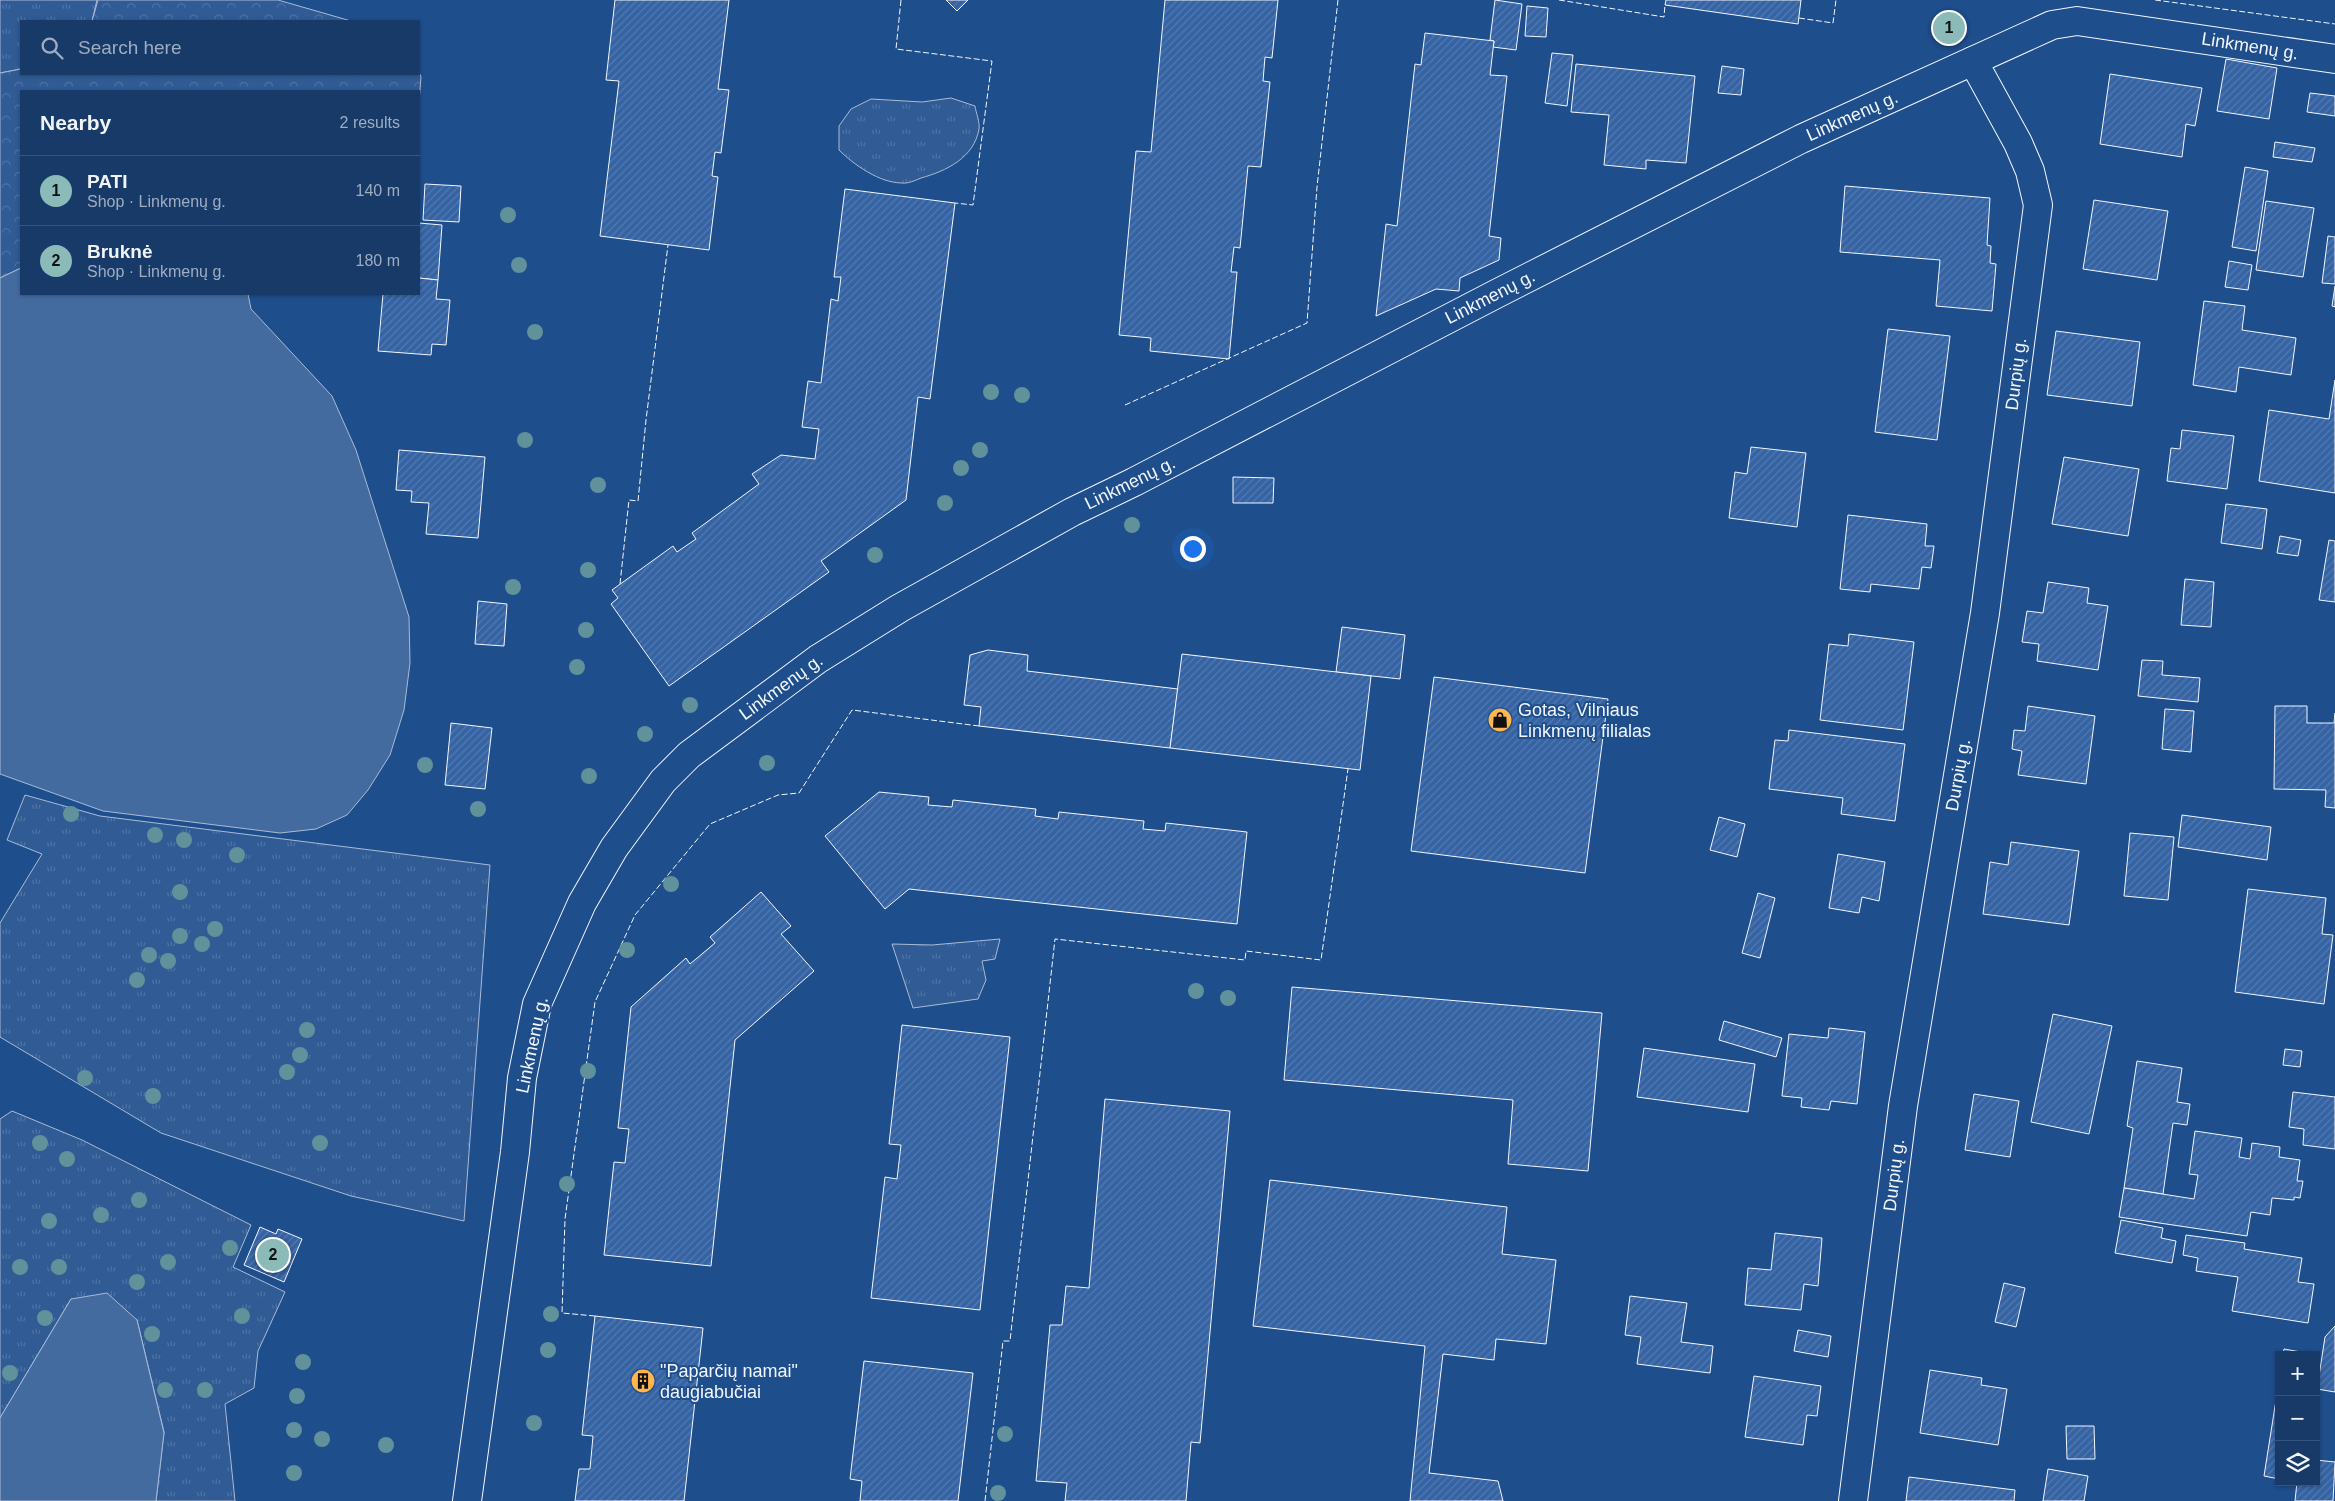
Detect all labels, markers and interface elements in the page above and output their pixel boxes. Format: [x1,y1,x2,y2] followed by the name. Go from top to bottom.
[1933,9,1965,47] pin: 1
[20,20,420,75] search box
[2200,28,2300,64] street label: Linkmenų g.
[38,34,66,62] icon: search
[78,37,182,58] text: Search here
[1803,87,1901,145] street label: Linkmenų g.
[40,111,111,134] text: Nearby
[340,114,400,131] text: 2 results
[87,171,127,192] text: PATI
[52,182,60,199] text: 1
[356,182,400,199] text: 140 m
[87,193,226,210] text: Shop · Linkmenų g.
[87,241,152,262] text: Bruknė
[52,252,60,269] text: 2
[356,252,400,269] text: 180 m
[87,263,226,280] text: Shop · Linkmenų g.
[1442,266,1538,328] street label: Linkmenų g.
[2002,337,2030,411] street label: Durpių g.
[1082,453,1178,513] street label: Linkmenų g.
[1180,536,1206,562] your location
[735,650,827,724] street label: Linkmenų g.
[1518,700,1651,741] place label: Gotas, Vilniaus Linkmenų filialas
[1487,707,1513,733] shop icon: Gotas, Vilniaus Linkmenų filialas
[1942,737,1974,813] street label: Durpių g.
[512,995,552,1095] street label: Linkmenų g.
[1880,1138,1908,1212] street label: Durpių g.
[257,1236,289,1274] pin: 2
[2275,1351,2320,1486] map controls
[2275,1351,2320,1396] button: +
[660,1361,798,1402] place label: "Paparčių namai" daugiabučiai
[630,1368,656,1394] building icon: "Paparčių namai" daugiabučiai
[2275,1396,2320,1441] button: −
[2275,1441,2320,1486] button: layers

